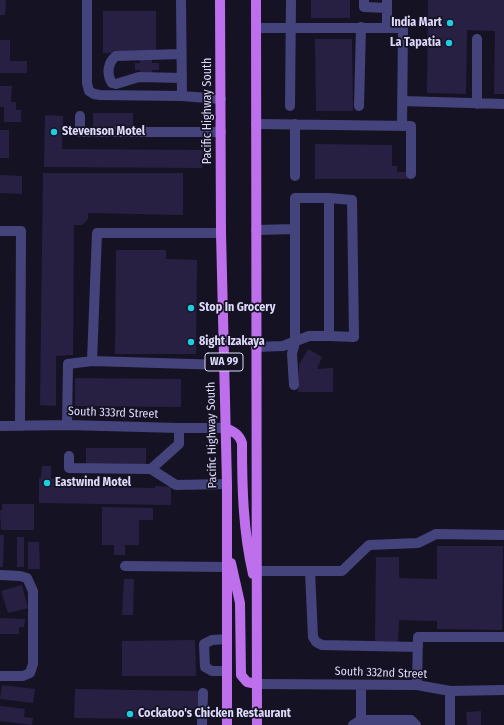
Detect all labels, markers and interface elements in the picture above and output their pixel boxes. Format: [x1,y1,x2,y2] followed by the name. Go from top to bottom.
[391,16,442,30] place label: India Mart
[445,18,455,28] marker: India Mart
[390,36,441,50] place label: La Tapatia
[444,38,454,48] marker: La Tapatia
[201,58,215,164] street label: Pacific Highway South
[62,125,145,139] place label: Stevenson Motel
[49,127,59,137] marker: Stevenson Motel
[199,301,275,315] place label: Stop In Grocery
[186,303,196,313] marker: Stop In Grocery
[199,335,265,349] place label: 8ight Izakaya
[186,337,196,347] marker: 8ight Izakaya
[205,353,243,371] road number: WA 99
[204,382,220,488] street label: Pacific Highway South
[68,404,158,422] street label: South 333rd Street
[55,476,131,490] place label: Eastwind Motel
[42,478,52,488] marker: Eastwind Motel
[334,664,428,682] street label: South 332nd Street
[138,707,291,721] place label: Cockatoo's Chicken Restaurant
[125,709,135,719] marker: Cockatoo's Chicken Restaurant

